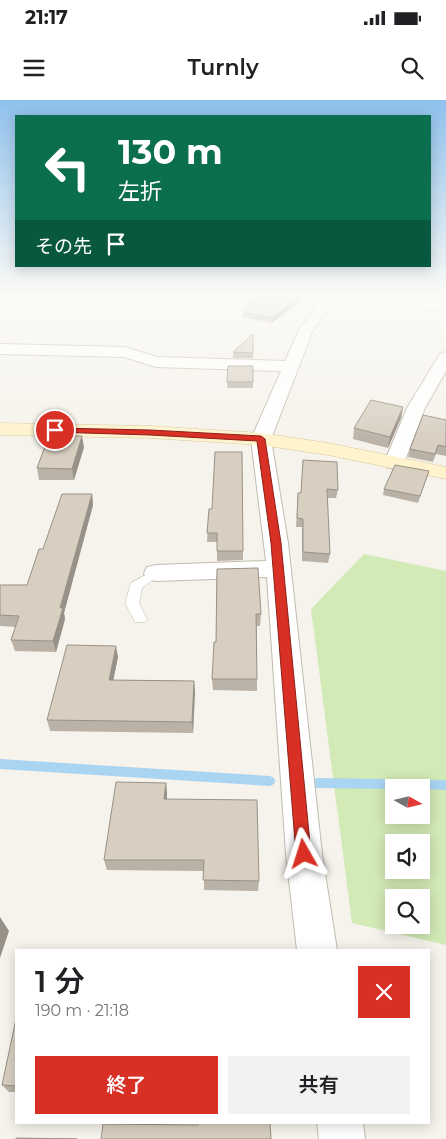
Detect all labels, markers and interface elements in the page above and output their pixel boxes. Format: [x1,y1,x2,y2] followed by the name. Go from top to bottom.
[25,6,68,29] text: 21:17
[20,54,48,82] icon: menu
[187,54,259,81] text: Turnly
[398,54,426,82] icon: search
[118,130,223,173] text: 130 m
[35,135,100,200] icon: left
[118,178,162,205] text: 左折
[102,230,130,258] icon: arrive
[35,235,92,258] text: その先
[34,409,76,451] pin
[41,416,69,444] icon: arrive
[385,779,430,824] north arrow
[385,779,430,934] map controls
[277,827,329,879] position arrow
[385,834,430,879] button: sound
[385,889,430,934] button: search
[35,963,85,1000] text: 1 分
[358,966,410,1018] button: close
[35,1001,129,1020] text: 190 m · 21:18
[35,1056,218,1114] button: 終了
[228,1056,410,1114] button: 共有

